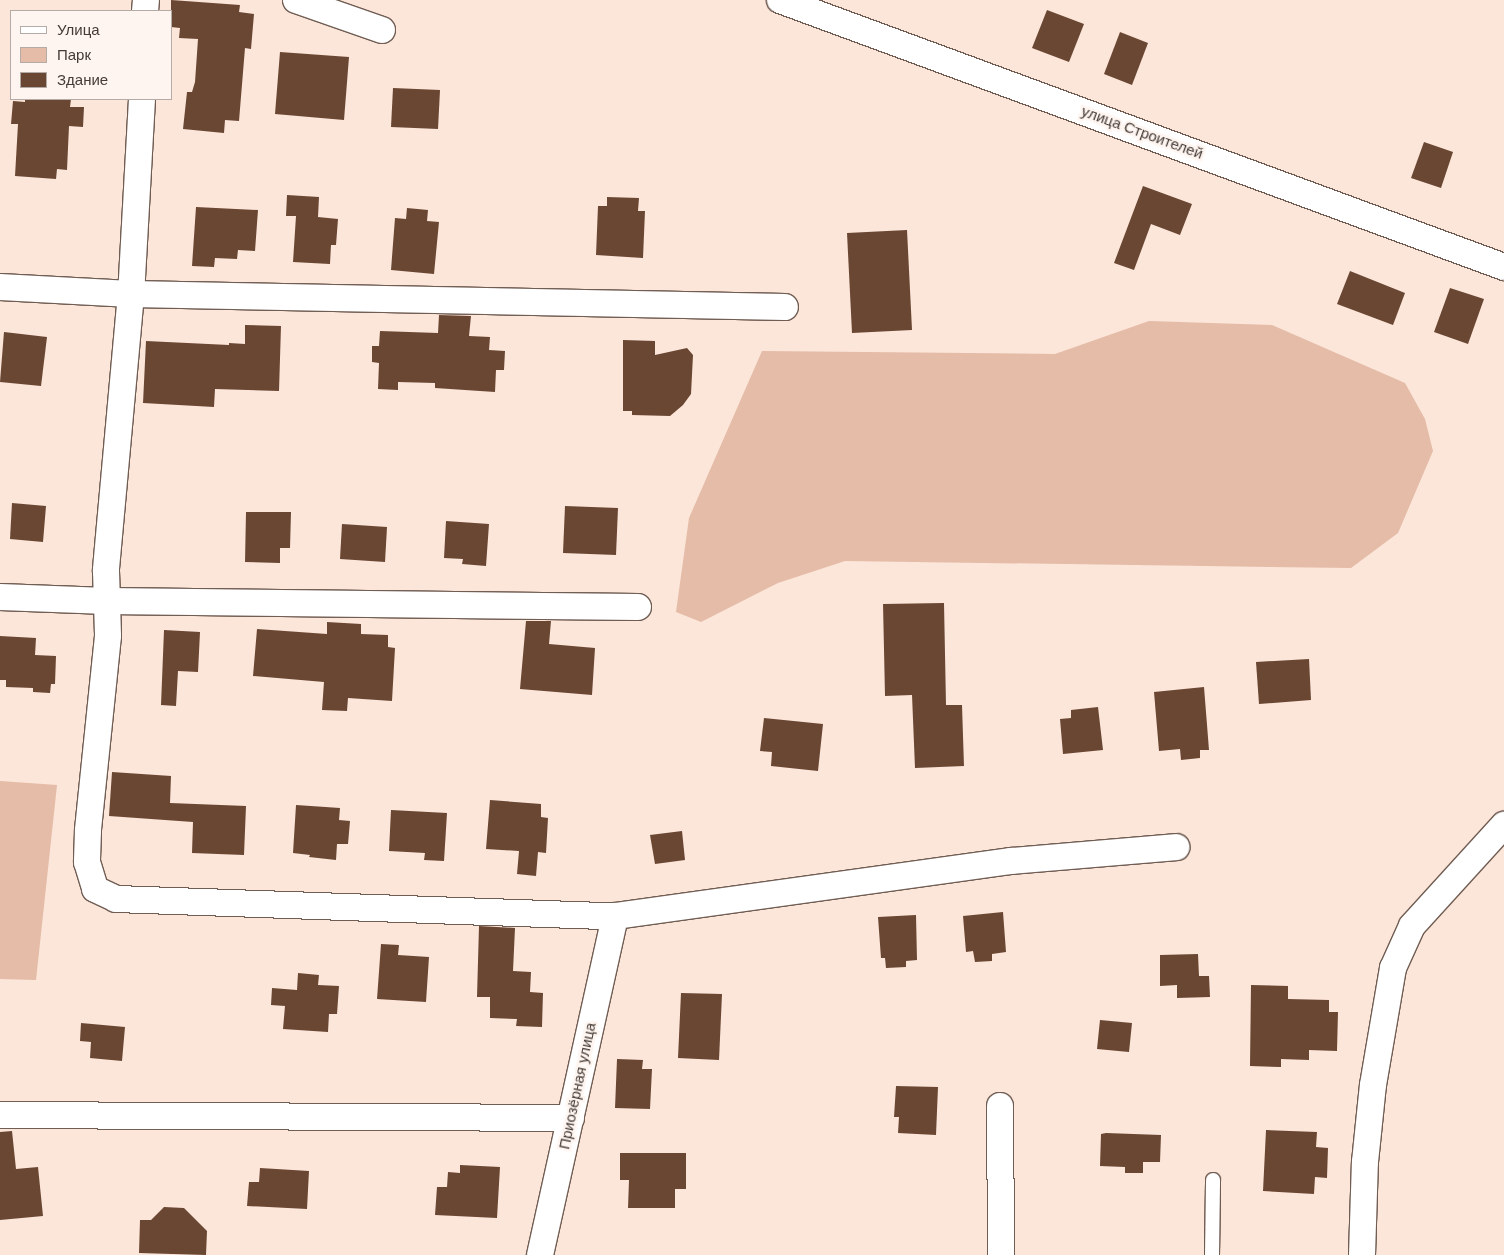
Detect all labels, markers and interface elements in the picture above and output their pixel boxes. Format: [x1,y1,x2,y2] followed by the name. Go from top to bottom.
[10,10,172,100] legend
[57,20,100,40] text: Улица
[57,45,91,65] text: Парк
[57,70,108,90] text: Здание
[1079,103,1205,163] street label: улица Строителей
[556,1021,600,1151] street label: Приозёрная улица

